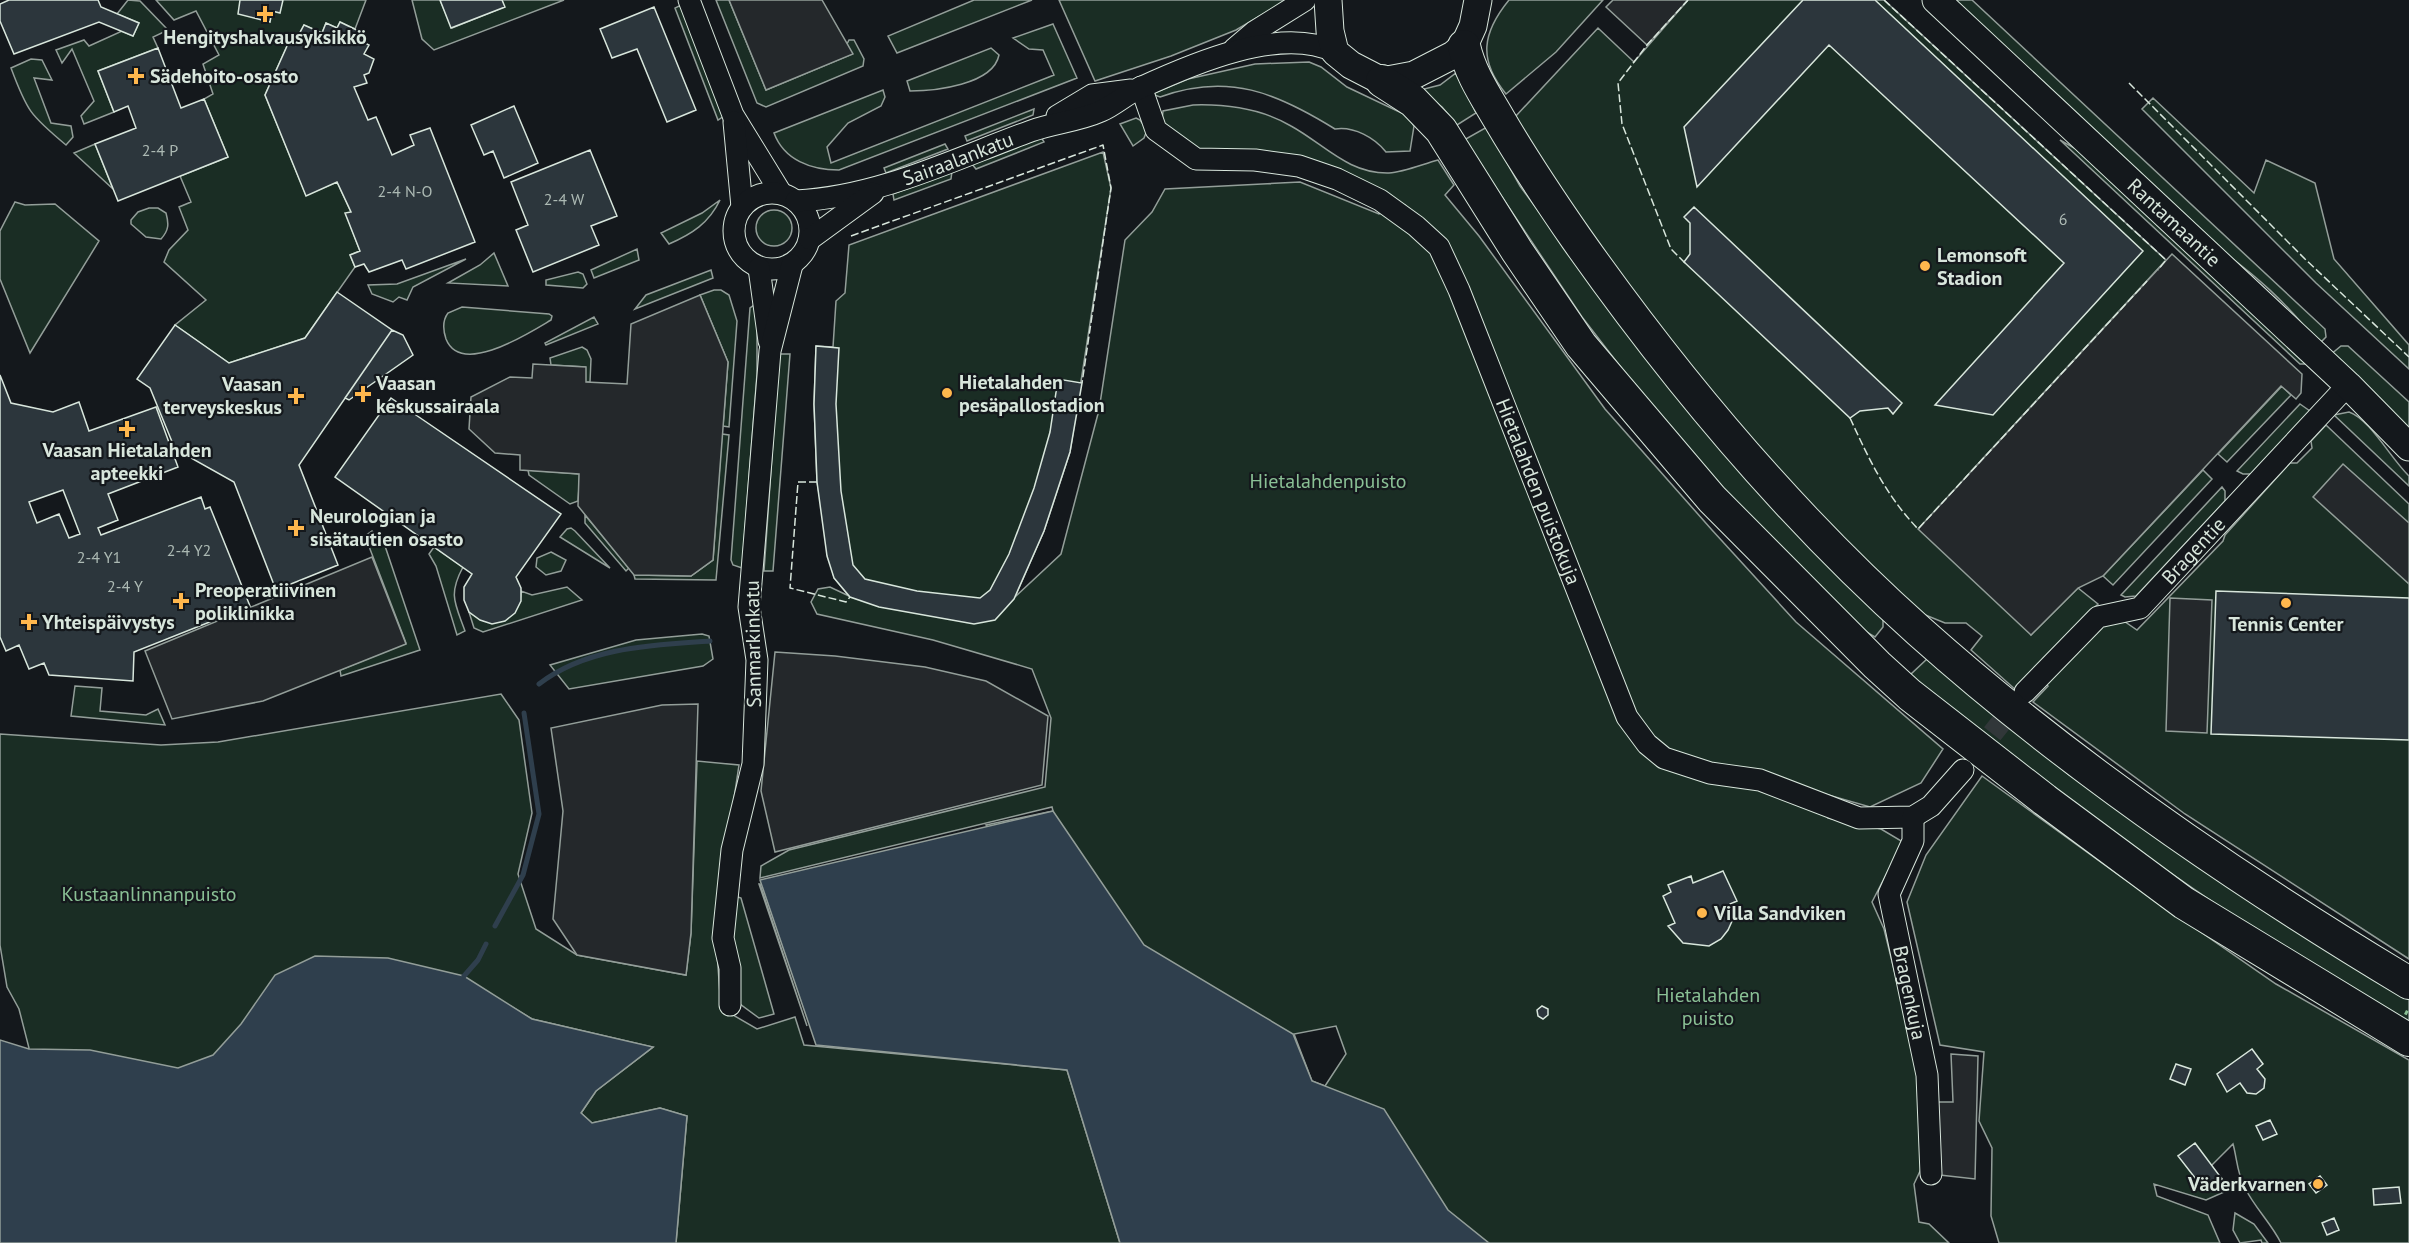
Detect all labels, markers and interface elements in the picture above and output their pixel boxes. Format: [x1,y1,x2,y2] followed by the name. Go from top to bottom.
[256,5,274,23] marker: Hengityshalvausyksikkö
[163,24,367,50] place label: Hengityshalvausyksikkö
[150,63,299,89] place label: Sädehoito-osasto
[127,67,145,85] marker: Sädehoito-osasto
[899,126,1017,192] street label: Sairaalankatu
[142,140,178,160] house number: 2-4 P
[2122,173,2226,273] street label: Rantamaantie
[378,181,433,201] house number: 2-4 N-O
[544,189,585,209] house number: 2-4 W
[2059,209,2067,229] house number: 6
[1937,242,2027,291] place label: Lemonsoft Stadion
[1918,259,1932,273] marker: Lemonsoft Stadion
[959,369,1105,418] place label: Hietalahden pesäpallostadion
[375,370,500,419] place label: Vaasan keskussairaala
[163,371,282,420] place label: Vaasan terveyskeskus
[354,385,372,403] marker: Vaasan keskussairaala
[940,386,954,400] marker: Hietalahden pesäpallostadion
[287,387,305,405] marker: Vaasan terveyskeskus
[1490,395,1587,588] street label: Hietalahden puistokuja
[120,422,134,436] marker: Vaasan Hietalahden apteekki
[41,437,212,486] place label: Vaasan Hietalahden apteekki
[1250,468,1406,494] park label: Hietalahdenpuisto
[310,503,464,552] place label: Neurologian ja sisätautien osasto
[2156,512,2231,590] street label: Bragentie
[287,519,305,537] marker: Neurologian ja sisätautien osasto
[167,540,211,560] house number: 2-4 Y2
[77,547,121,567] house number: 2-4 Y1
[107,576,143,596] house number: 2-4 Y
[195,577,336,626] place label: Preoperatiivinen poliklinikka
[739,580,767,708] street label: Sanmarkinkatu
[172,592,190,610] marker: Preoperatiivinen poliklinikka
[2279,596,2293,610] marker: Tennis Center
[41,609,175,635] place label: Yhteispäivystys
[2229,611,2343,637] place label: Tennis Center
[20,613,38,631] marker: Yhteispäivystys
[62,881,237,907] park label: Kustaanlinnanpuisto
[1713,900,1846,926] place label: Villa Sandviken
[1695,906,1709,920] marker: Villa Sandviken
[1887,943,1932,1042] street label: Bragenkuja
[1656,982,1760,1031] park label: Hietalahden puisto
[2187,1171,2306,1197] place label: Väderkvarnen
[2311,1177,2325,1191] marker: Väderkvarnen

